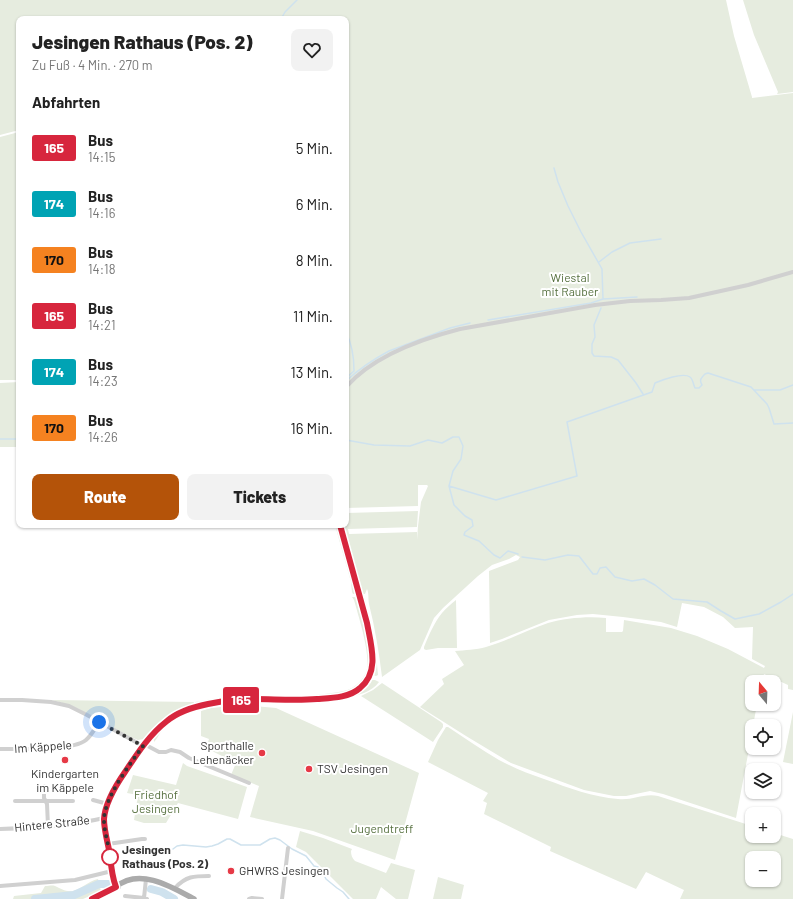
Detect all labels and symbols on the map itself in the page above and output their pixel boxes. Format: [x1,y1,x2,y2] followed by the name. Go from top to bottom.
[542,270,599,298] park label: Wiestal mit Rauber
[745,675,781,711] north arrow
[218,687,264,713] line badge: 165
[89,712,109,732] your location
[14,737,72,755] street label: Im Käppele
[193,738,255,766] place label: Sporthalle Lehenäcker
[257,748,267,758] marker: Sporthalle Lehenäcker
[60,755,70,765] marker: Kindergarten im Käppele
[317,761,388,775] place label: TSV Jesingen
[304,764,314,774] marker: TSV Jesingen
[31,766,99,794] place label: Kindergarten im Käppele
[132,787,180,815] park label: Friedhof Jesingen
[13,812,90,834] street label: Hintere Straße
[351,821,413,835] park label: Jugendtreff
[122,842,209,870] place label: Jesingen Rathaus (Pos. 2)
[101,848,119,866] marker: Jesingen Rathaus (Pos. 2)
[239,863,329,877] place label: GHWRS Jesingen
[226,866,236,876] marker: GHWRS Jesingen

